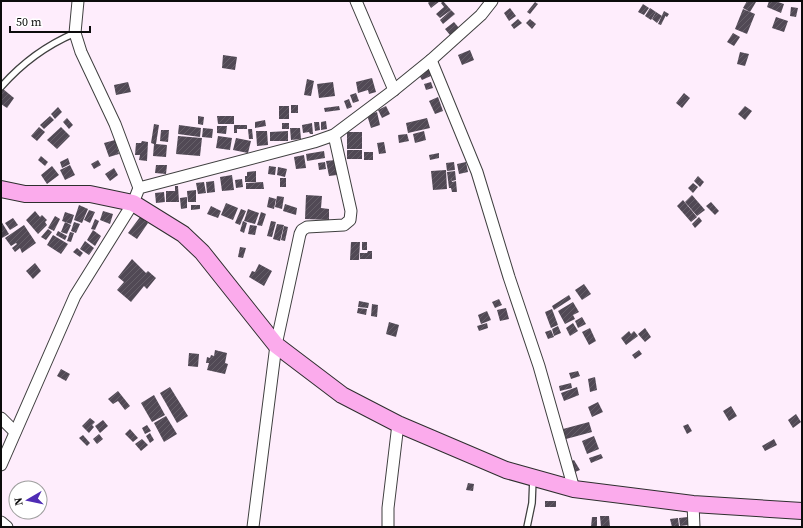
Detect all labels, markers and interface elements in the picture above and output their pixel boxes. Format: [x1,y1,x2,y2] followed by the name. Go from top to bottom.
[10,8,90,34] scale bar
[16,14,42,30] text: 50 m
[8,480,48,520] north arrow
[11,496,27,507] text: N

